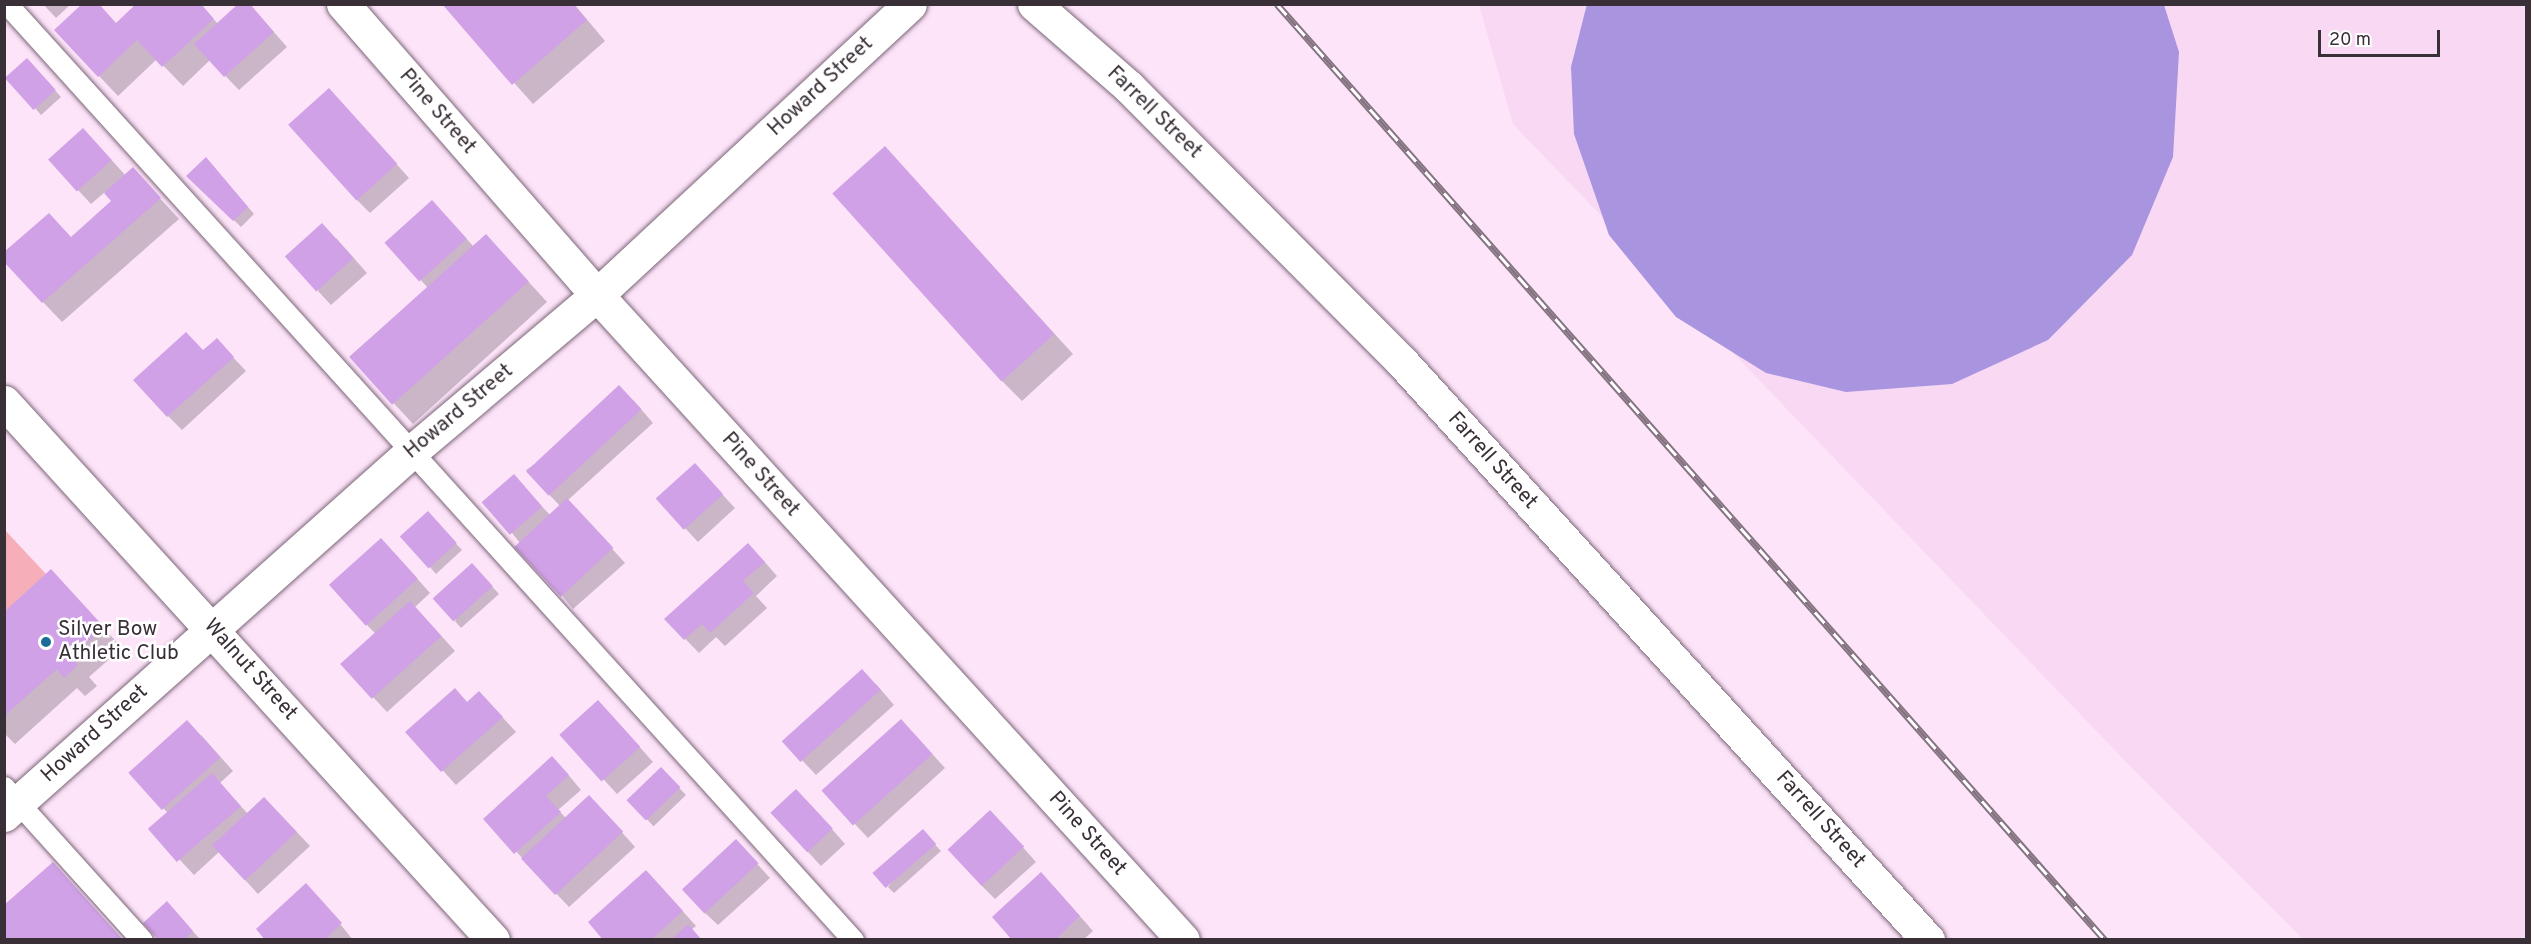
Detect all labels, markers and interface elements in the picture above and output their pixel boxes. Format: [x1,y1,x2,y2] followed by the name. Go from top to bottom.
[2321,18,2442,56] scale bar
[2329,29,2371,52] text: 20 m
[763,32,879,142] street label: Howard Street
[1101,61,1207,165] street label: Farrell Street
[393,64,481,160] street label: Pine Street
[399,359,519,465] street label: Howard Street
[1442,407,1542,515] street label: Farrell Street
[716,428,804,522] street label: Pine Street
[198,614,302,726] street label: Walnut Street
[58,617,179,667] place label: Silver Bow Athletic Club
[39,635,53,649] marker: Silver Bow Athletic Club
[37,680,153,788] street label: Howard Street
[1770,766,1870,874] street label: Farrell Street
[1043,787,1131,881] street label: Pine Street

